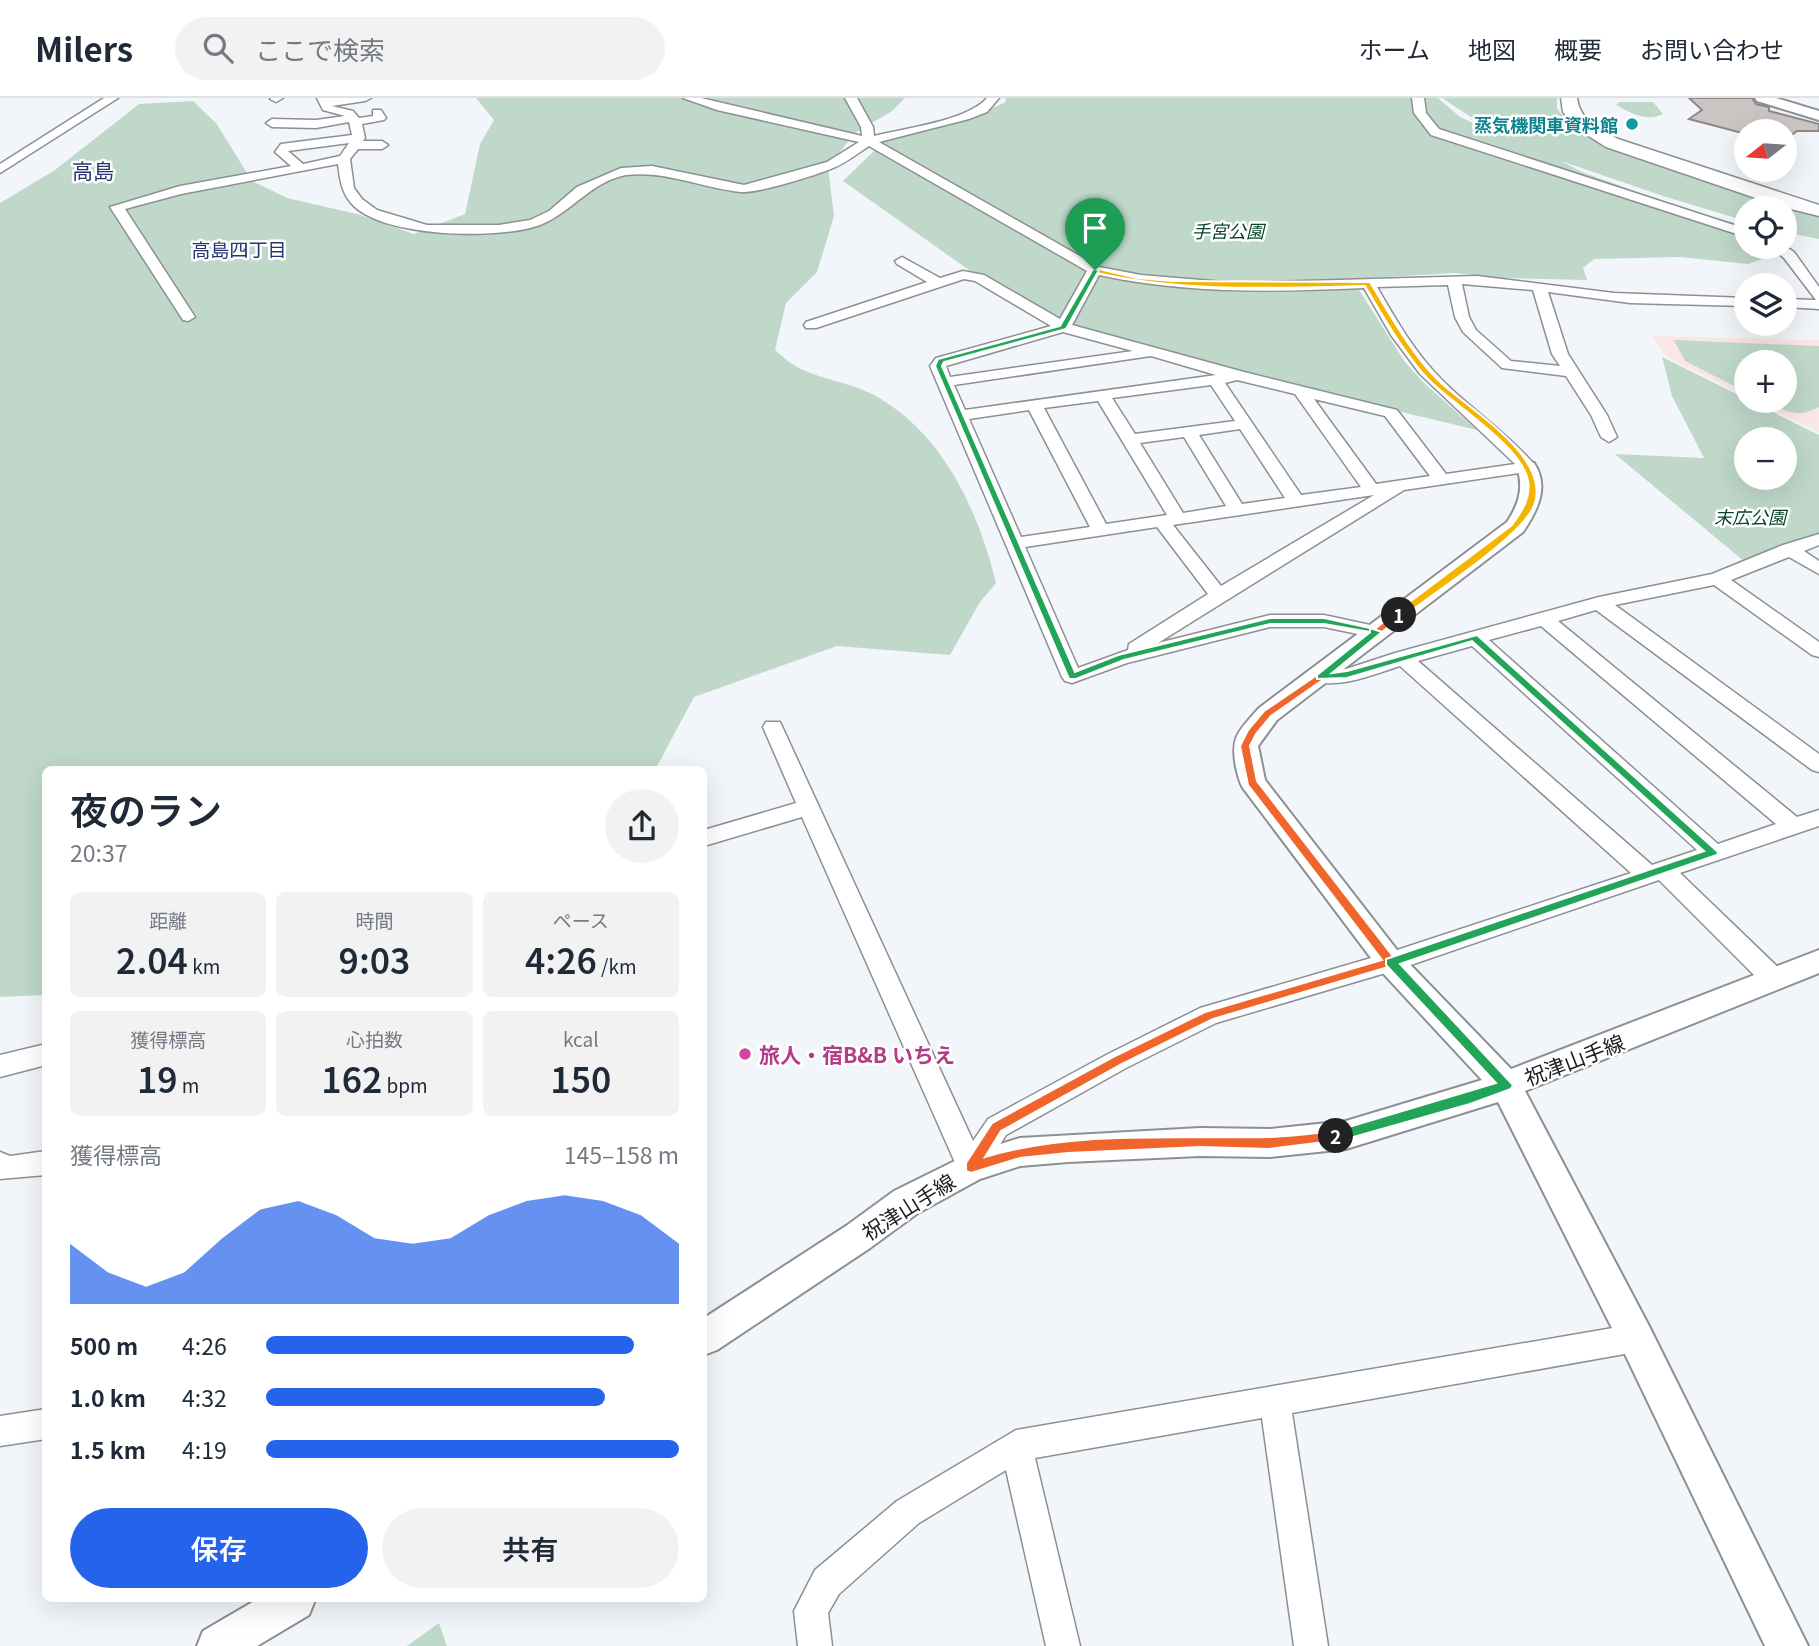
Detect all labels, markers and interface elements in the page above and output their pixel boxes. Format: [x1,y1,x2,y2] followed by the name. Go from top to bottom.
[175,17,665,80] search box
[35,24,133,72] text: Milers
[199,29,237,67] icon: search
[255,30,385,67] text: ここで検索
[1359,31,1430,66] text: ホーム
[1468,31,1516,66] text: 地図
[1554,31,1602,66] text: 概要
[1640,31,1784,66] text: お問い合わせ
[1474,111,1618,137] place label: 蒸気機関車資料館
[1624,116,1640,132] marker: 蒸気機関車資料館
[1734,119,1797,182] north arrow
[1734,119,1797,490] map controls
[72,155,114,185] district label: 高島
[1734,196,1797,259] button: locate
[1065,198,1125,270] pin
[1076,209,1114,247] icon: arrive
[1192,217,1267,243] park label: 手宮公園
[191,235,287,262] district label: 高島四丁目
[1734,273,1797,336] button: layers
[1734,350,1797,413] button: +
[1734,427,1797,490] button: −
[1714,503,1789,529] park label: 末広公園
[1382,598,1416,632] pin: 1
[1393,601,1404,628] text: 1
[70,781,222,836] text: 夜のラン
[605,789,679,863] button: share
[70,835,127,869] text: 20:37
[149,906,187,933] text: 距離
[355,906,394,933] text: 時間
[553,906,609,933] text: ペース
[116,933,188,984] text: 2.04
[339,933,410,984] text: 9:03
[525,933,597,984] text: 4:26
[188,952,220,979] text: km
[597,952,637,979] text: /km
[130,1025,206,1052] text: 獲得標高
[346,1025,403,1052] text: 心拍数
[563,1025,599,1052] text: kcal
[1520,1026,1628,1092] street label: 祝津山手線
[759,1039,955,1069] place label: 旅人・宿B&B いちえ
[737,1046,753,1062] marker: 旅人・宿B&B いちえ
[137,1052,178,1103] text: 19
[321,1052,382,1103] text: 162
[550,1052,611,1103] text: 150
[178,1071,199,1098] text: m
[382,1071,428,1098] text: bpm
[1318,1118,1354,1154] pin: 2
[1330,1122,1341,1149] text: 2
[70,1137,162,1171] text: 獲得標高
[564,1137,679,1171] text: 145–158 m
[856,1165,960,1247] street label: 祝津山手線
[70,1328,138,1362] text: 500 m
[182,1328,227,1362] text: 4:26
[70,1380,146,1414] text: 1.0 km
[182,1380,227,1414] text: 4:32
[70,1432,146,1466] text: 1.5 km
[182,1432,227,1466] text: 4:19
[70,1508,368,1588] button: 保存
[382,1508,679,1588] button: 共有

